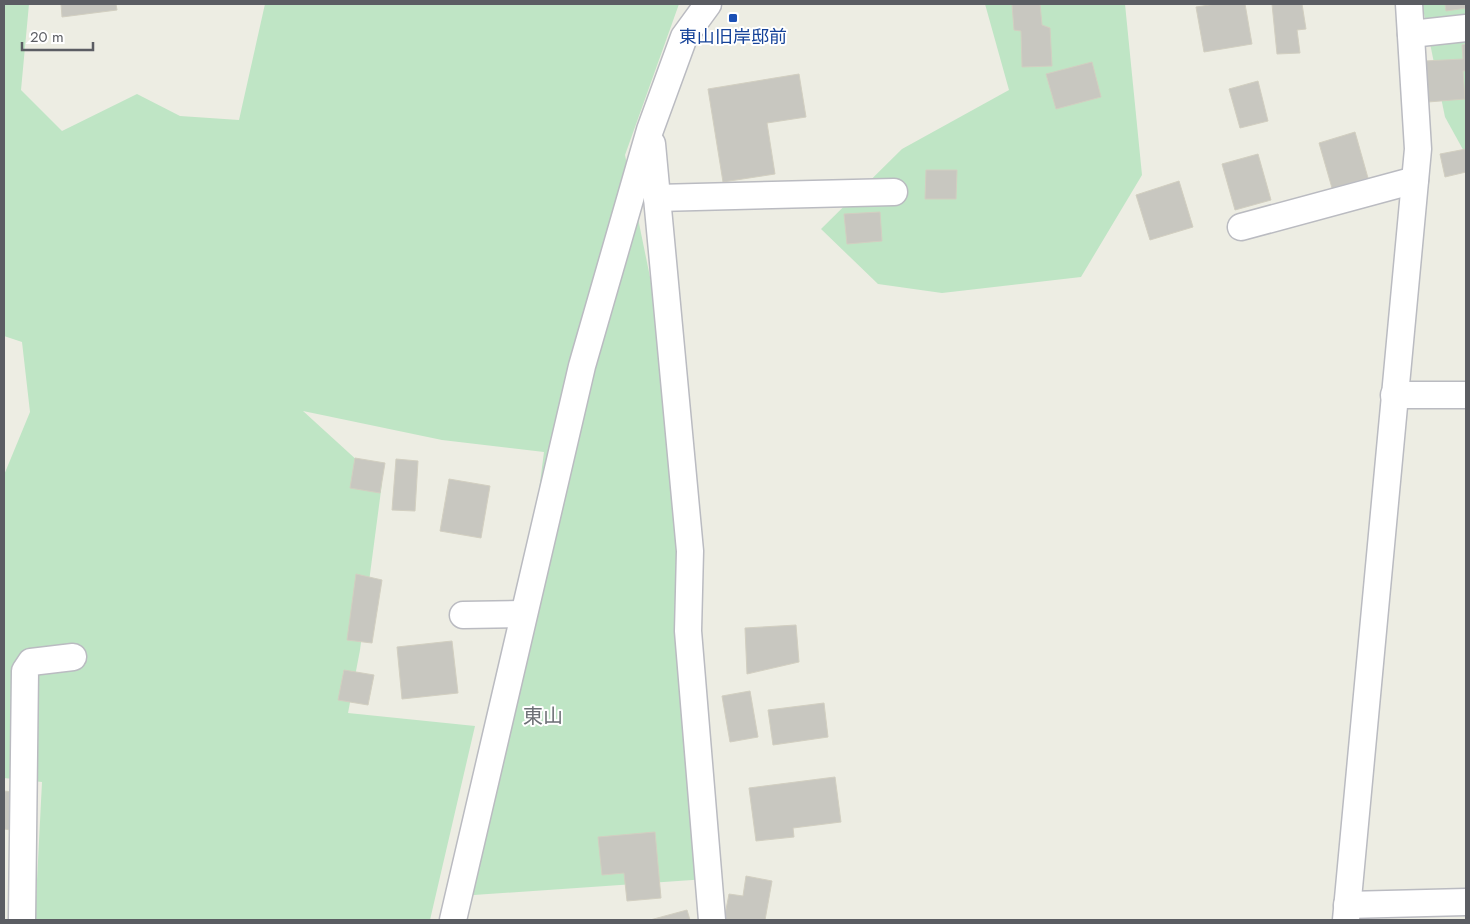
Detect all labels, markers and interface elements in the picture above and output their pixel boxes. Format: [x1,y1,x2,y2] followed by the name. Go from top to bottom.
[727,12,739,24] marker: 東山旧岸邸前
[22,20,94,52] scale bar
[679,24,787,50] place label: 東山旧岸邸前
[30,26,64,48] text: 20 m
[523,702,563,731] district label: 東山

